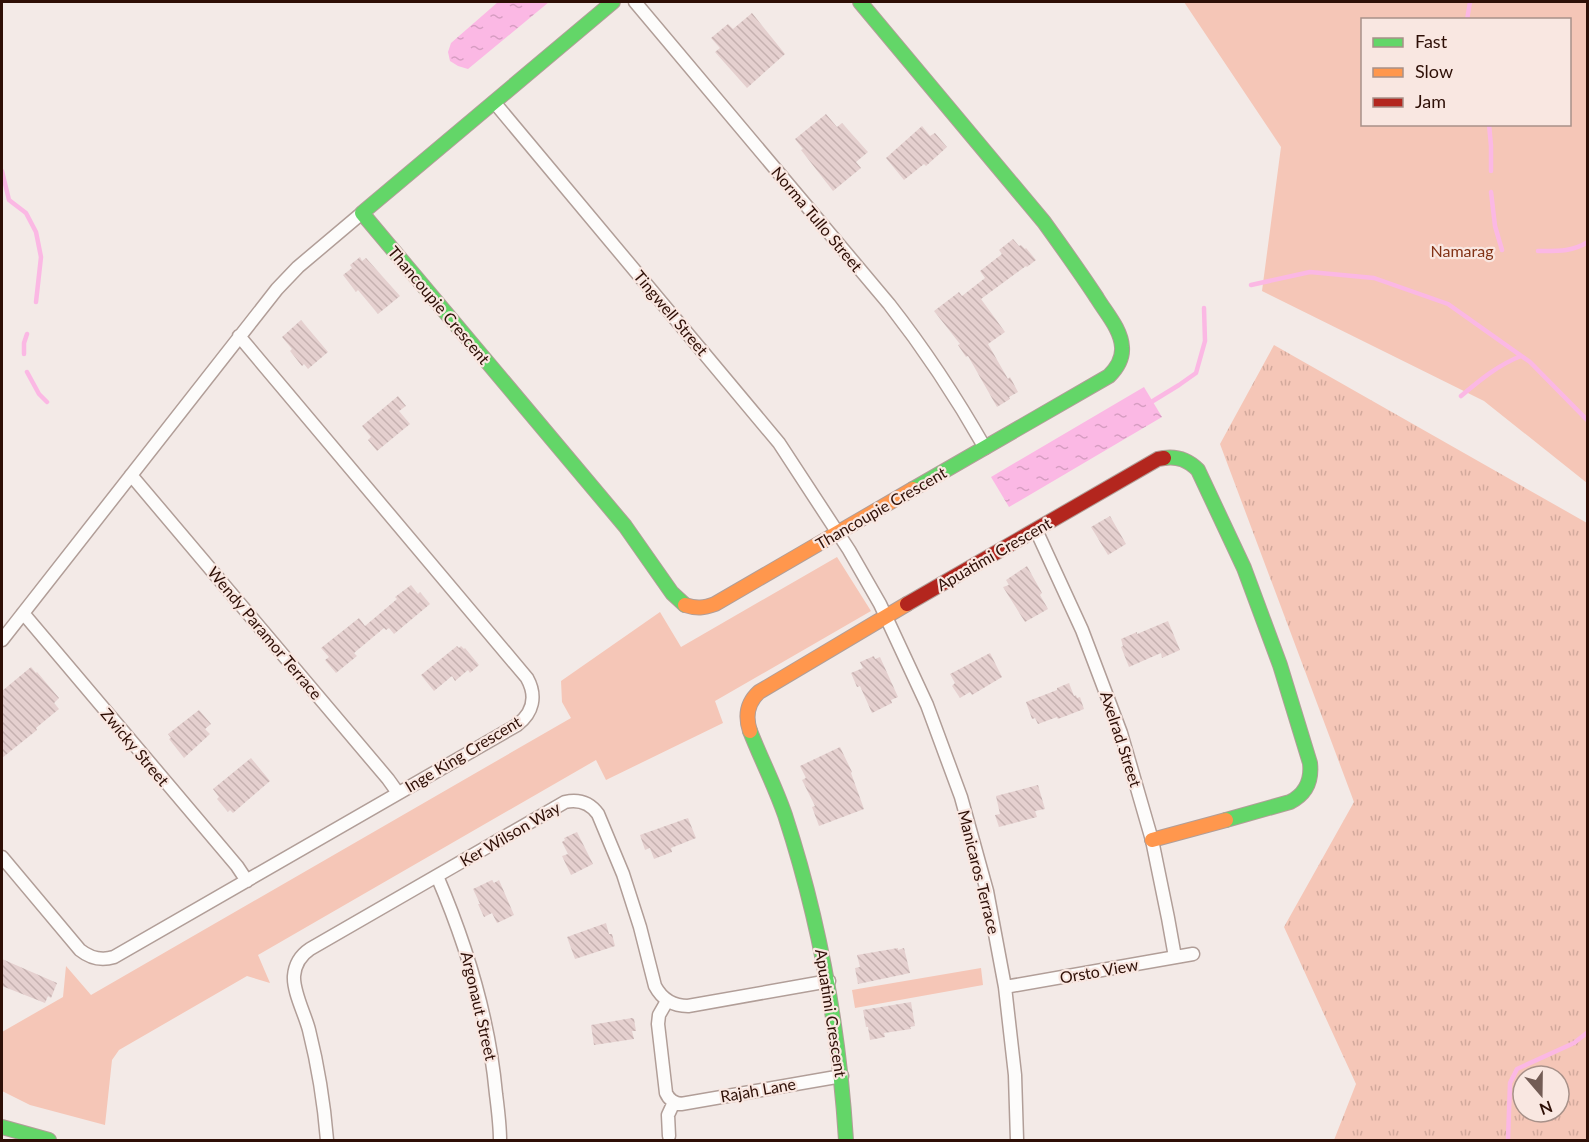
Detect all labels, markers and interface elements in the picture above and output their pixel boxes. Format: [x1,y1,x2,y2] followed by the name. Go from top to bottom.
[1361,18,1571,126] legend
[1415,30,1448,52] text: Fast
[1415,60,1453,82] text: Slow
[1415,90,1446,112] text: Jam
[768,162,867,275] street label: Norma Tullo Street
[1430,241,1494,260] park label: Namarag
[385,242,494,368] street label: Thancoupie Crescent
[630,266,713,359] street label: Tingwell Street
[812,462,950,553] street label: Thancoupie Crescent
[933,513,1055,594] street label: Apuatimi Crescent
[204,562,327,703] street label: Wendy Paramor Terrace
[1097,689,1146,789] street label: Axelrad Street
[97,704,174,790] street label: Zwicky Street
[401,711,524,796] street label: Inge King Crescent
[456,797,564,870] street label: Ker Wilson Way
[955,808,1004,936] street label: Manicaros Terrace
[812,947,851,1079] street label: Apuatimi Crescent
[458,949,501,1063] street label: Argonaut Street
[1058,954,1140,987] street label: Orsto View
[1511,1064,1571,1124] north arrow
[719,1074,797,1105] street label: Rajah Lane
[1537,1098,1555,1120] text: N

